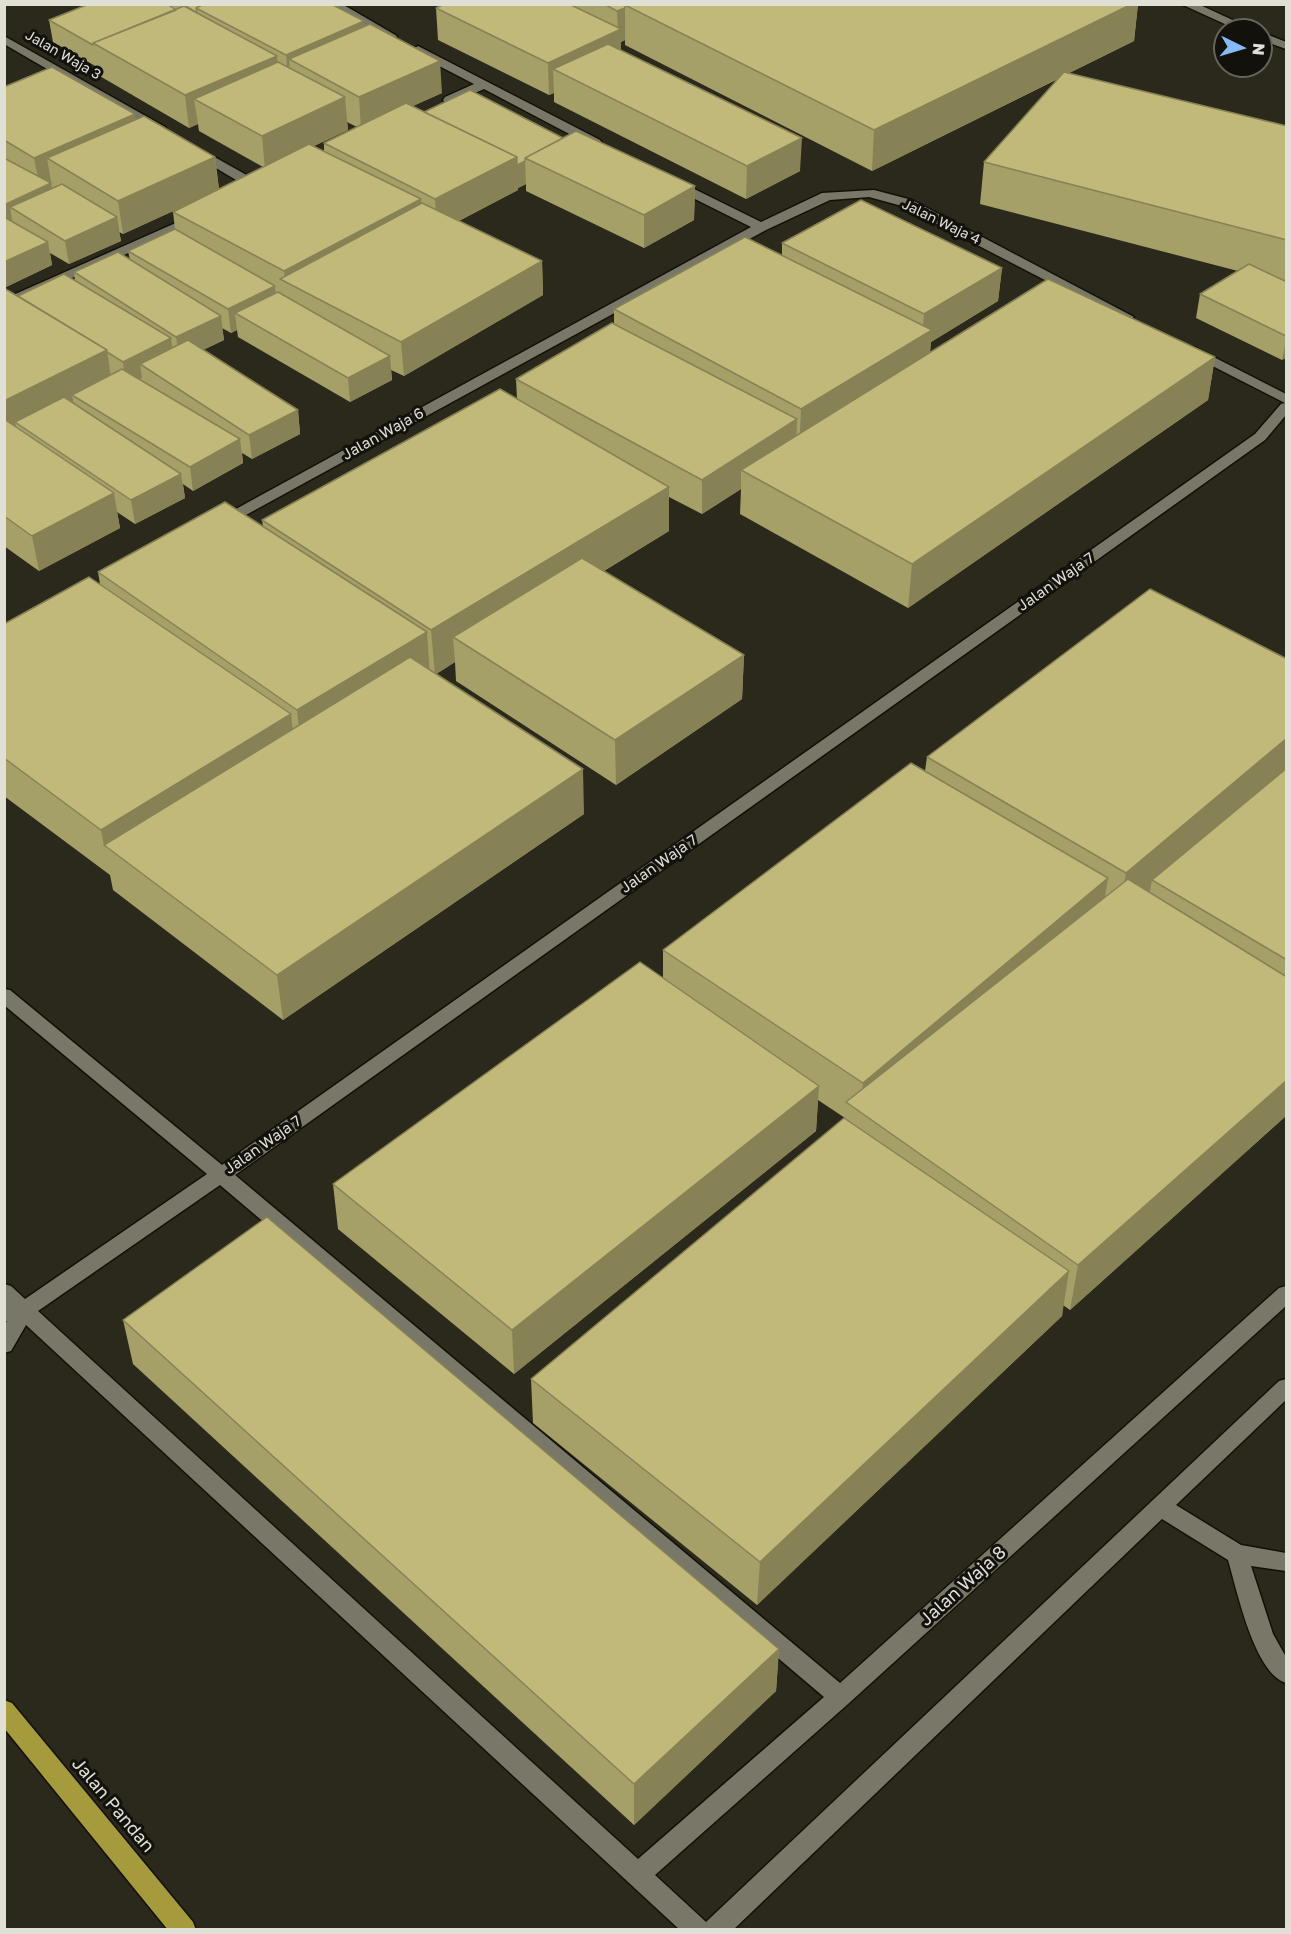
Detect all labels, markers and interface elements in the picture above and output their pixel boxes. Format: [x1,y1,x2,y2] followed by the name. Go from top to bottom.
[1213,18,1273,78] north arrow
[22,27,104,83] street label: Jalan Waja 3
[1248,42,1269,56] text: N
[899,196,983,248] street label: Jalan Waja 4
[339,404,427,464] street label: Jalan Waja 6
[1014,549,1098,615] street label: Jalan Waja 7
[617,831,701,897] street label: Jalan Waja 7
[221,1112,305,1178] street label: Jalan Waja 7
[915,1542,1011,1630] street label: Jalan Waja 8
[67,1753,159,1857] street label: Jalan Pandan

